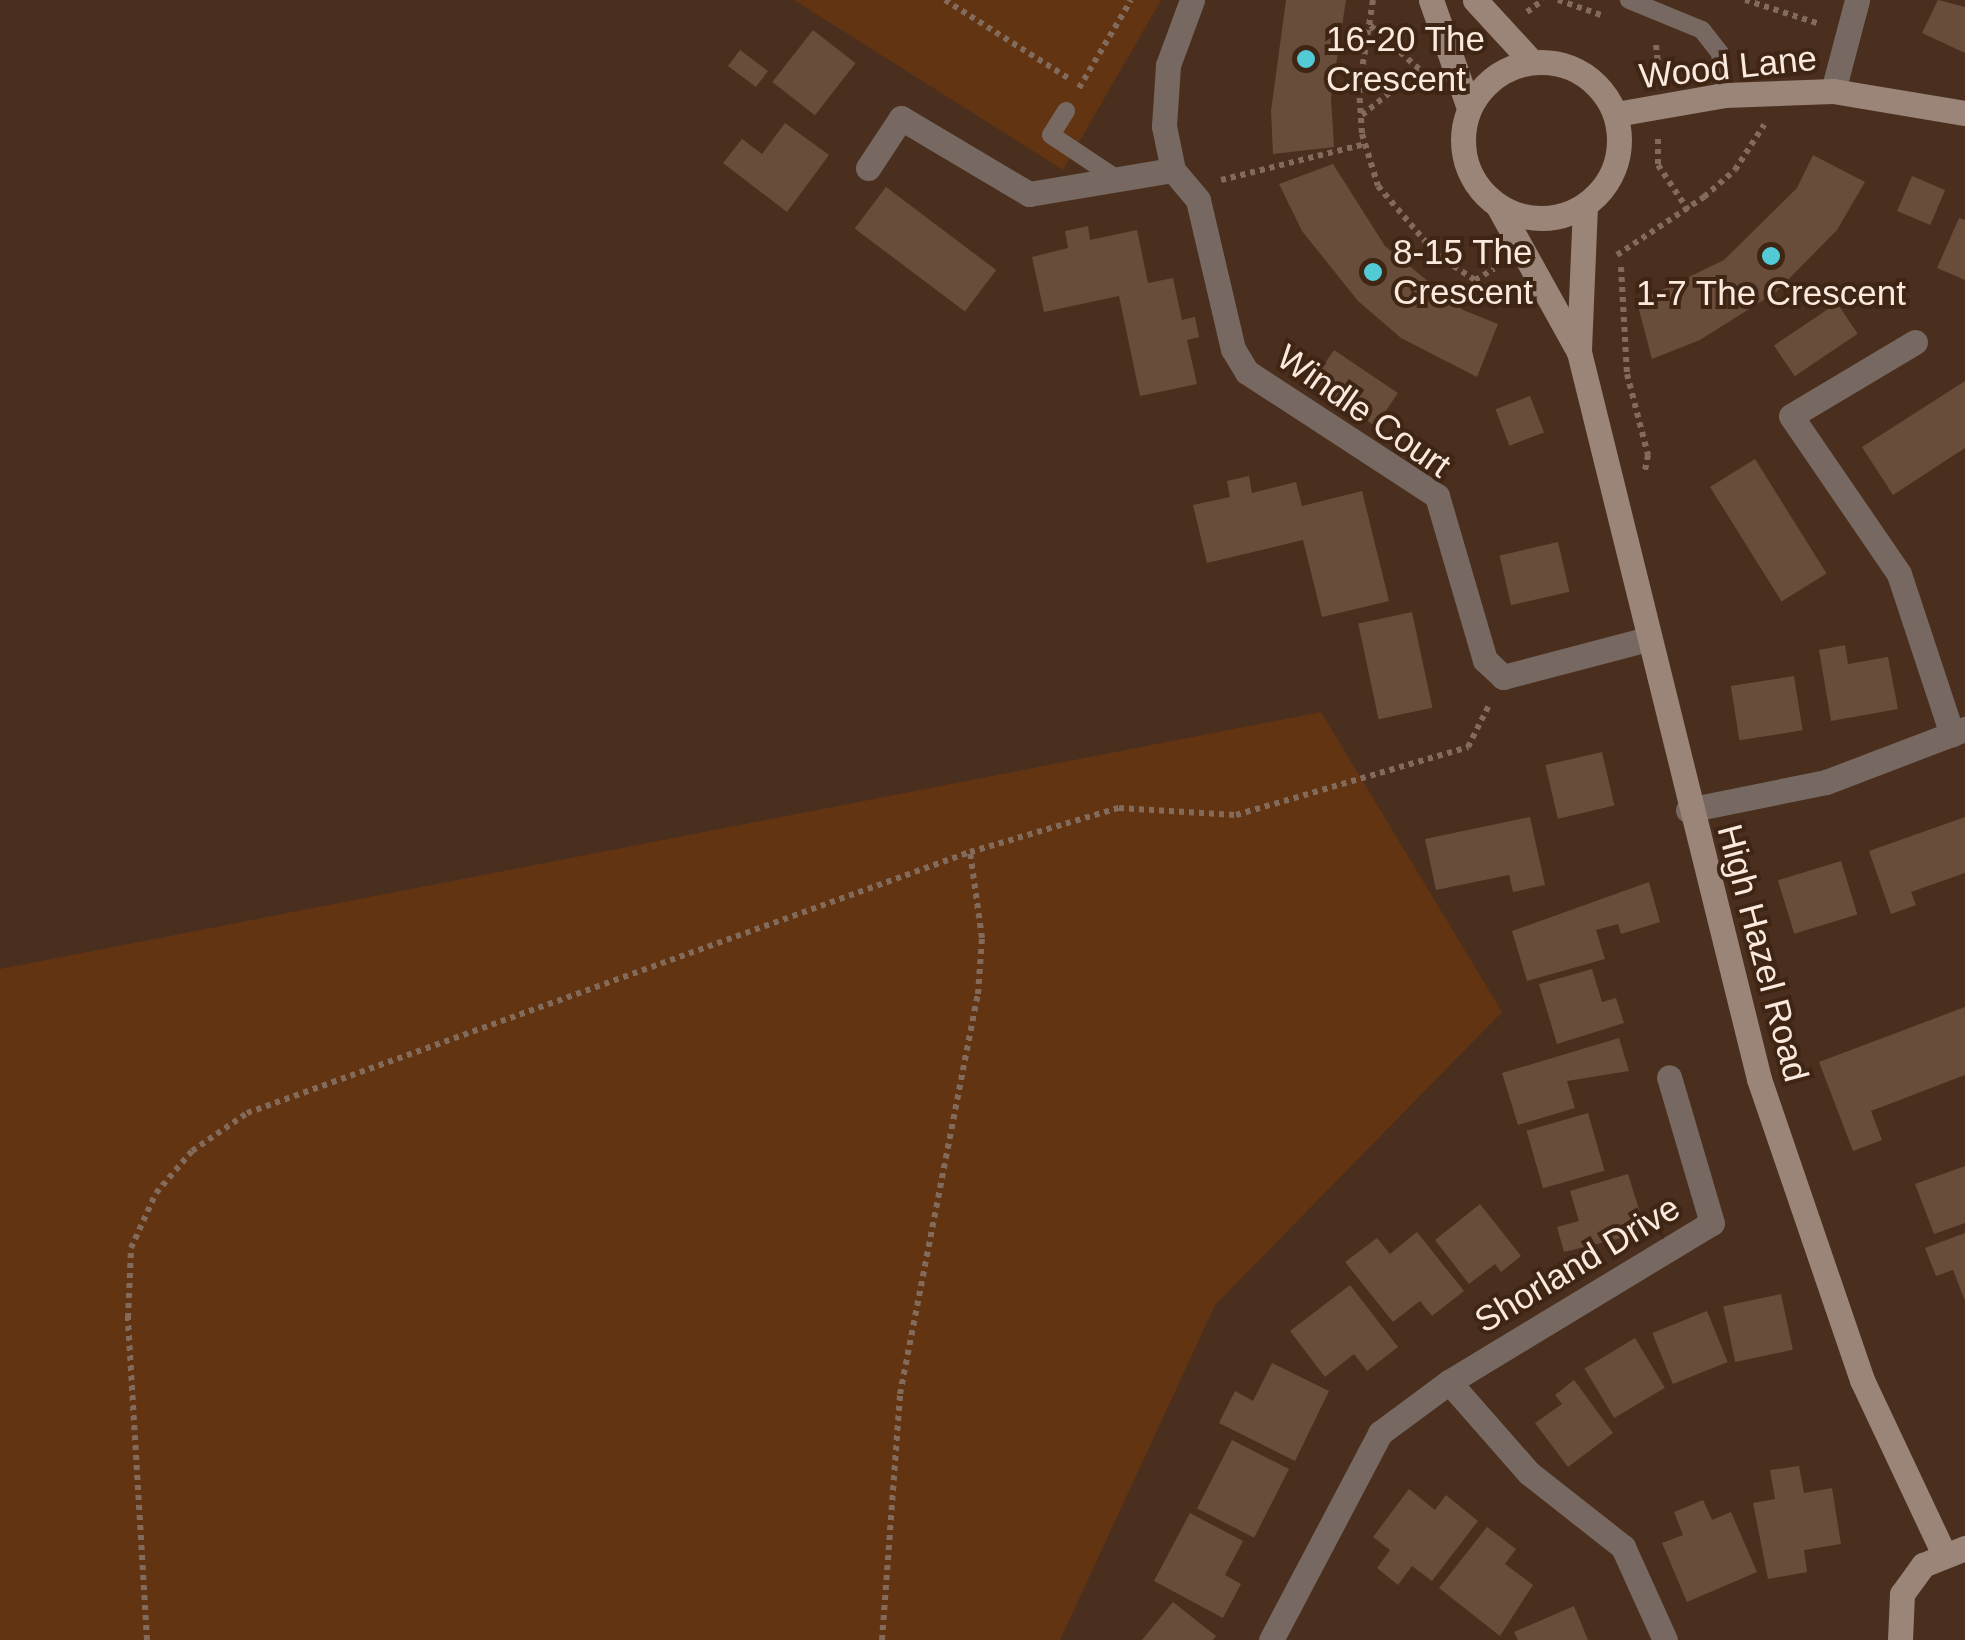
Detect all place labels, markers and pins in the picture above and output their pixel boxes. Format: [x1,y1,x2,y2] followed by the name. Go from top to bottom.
[1326,18,1486,100] place label: 16-20 The Crescent
[1295,48,1317,70] marker: 16-20 The Crescent
[1393,231,1533,313] place label: 8-15 The Crescent
[1760,245,1782,267] marker: 1-7 The Crescent
[1362,261,1384,283] marker: 8-15 The Crescent
[1636,272,1906,314] place label: 1-7 The Crescent

